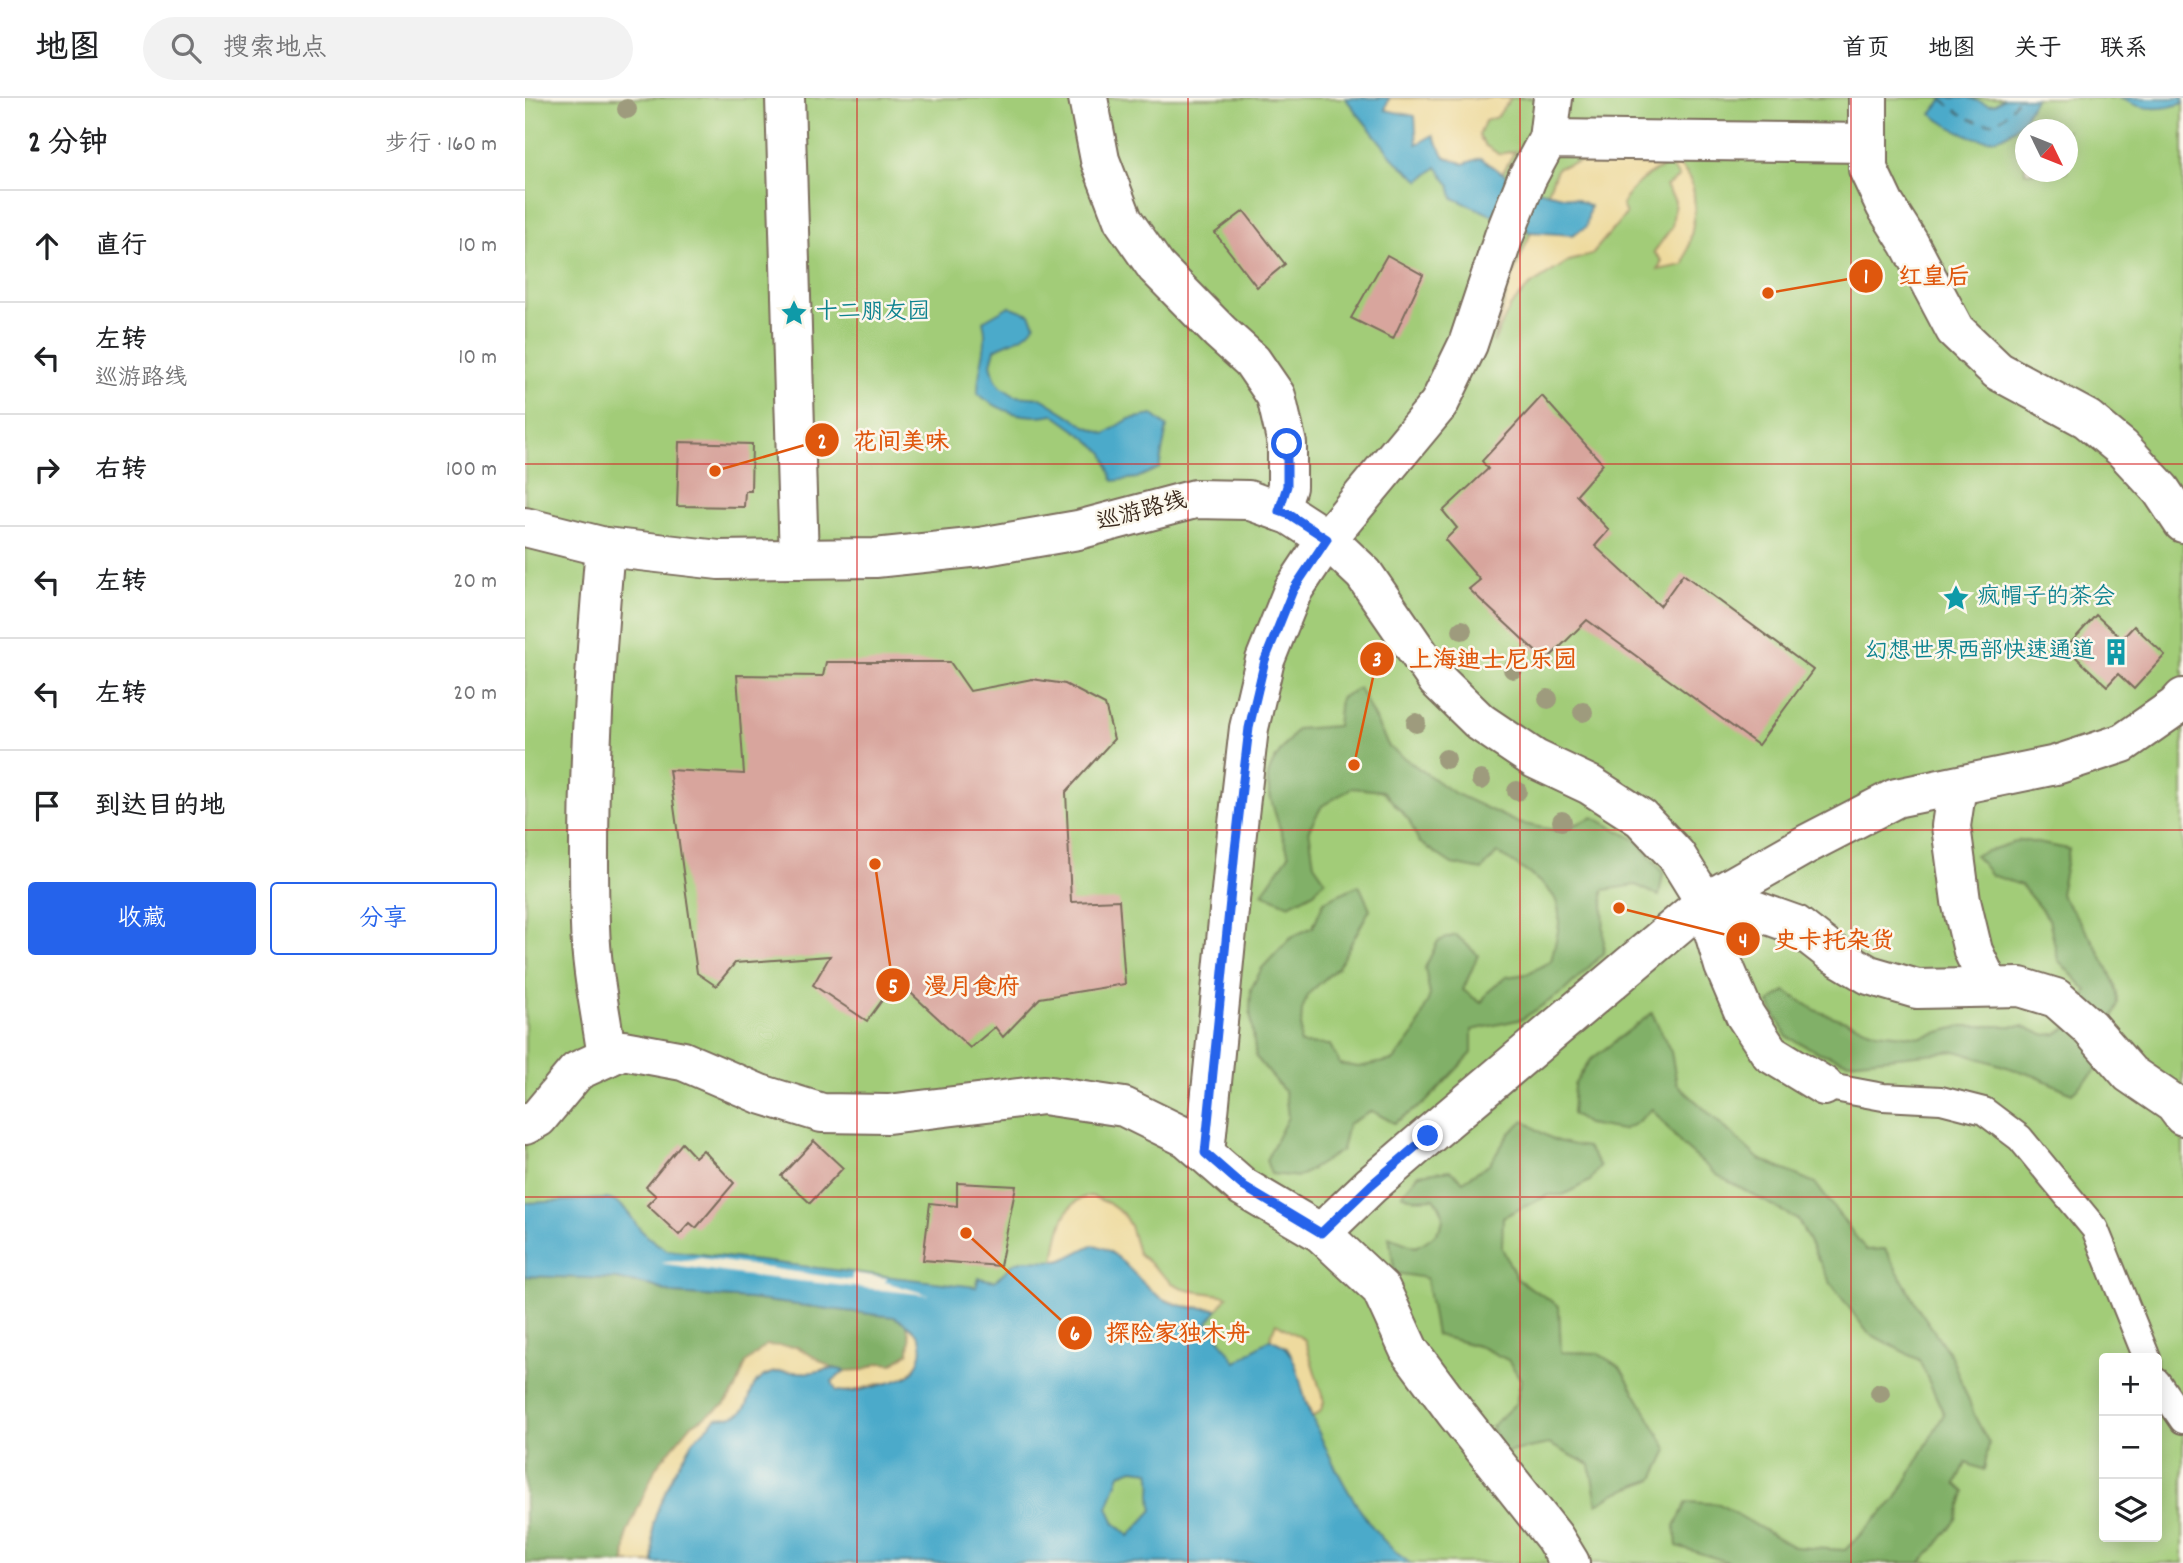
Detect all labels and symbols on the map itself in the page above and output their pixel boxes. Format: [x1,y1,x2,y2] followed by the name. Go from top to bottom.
[2015,119,2078,182] north arrow
[1849,253,1984,298] callout: 红皇后
[1898,262,1970,296] text: 红皇后
[1864,264,1868,294] text: 1
[815,297,930,330] place label: 十二朋友园
[779,298,809,328] place icon: 十二朋友园
[804,418,963,463] callout: 花间美味
[853,427,949,461] text: 花间美味
[1271,428,1302,459] route start
[817,429,827,459] text: 2
[1093,485,1191,541] street label: 巡游路线
[1977,582,2115,615] place label: 疯帽子的茶会
[1941,583,1971,613] place icon: 疯帽子的茶会
[1360,636,1591,681] callout: 上海迪士尼乐园
[1865,636,2095,669] place label: 幻想世界西部快速通道
[2101,637,2131,667] building icon: 幻想世界西部快速通道
[1409,645,1577,679] text: 上海迪士尼乐园
[1372,647,1382,677] text: 3
[1725,917,1908,962] callout: 史卡托杂货
[1774,926,1894,960] text: 史卡托杂货
[1739,928,1747,958] text: 4
[875,963,1034,1008] callout: 漫月食府
[924,972,1020,1006] text: 漫月食府
[888,974,898,1004] text: 5
[1412,1120,1443,1151] route end
[1057,1310,1264,1355] callout: 探险家独木舟
[1106,1319,1250,1353] text: 探险家独木舟
[1070,1321,1080,1351] text: 6

